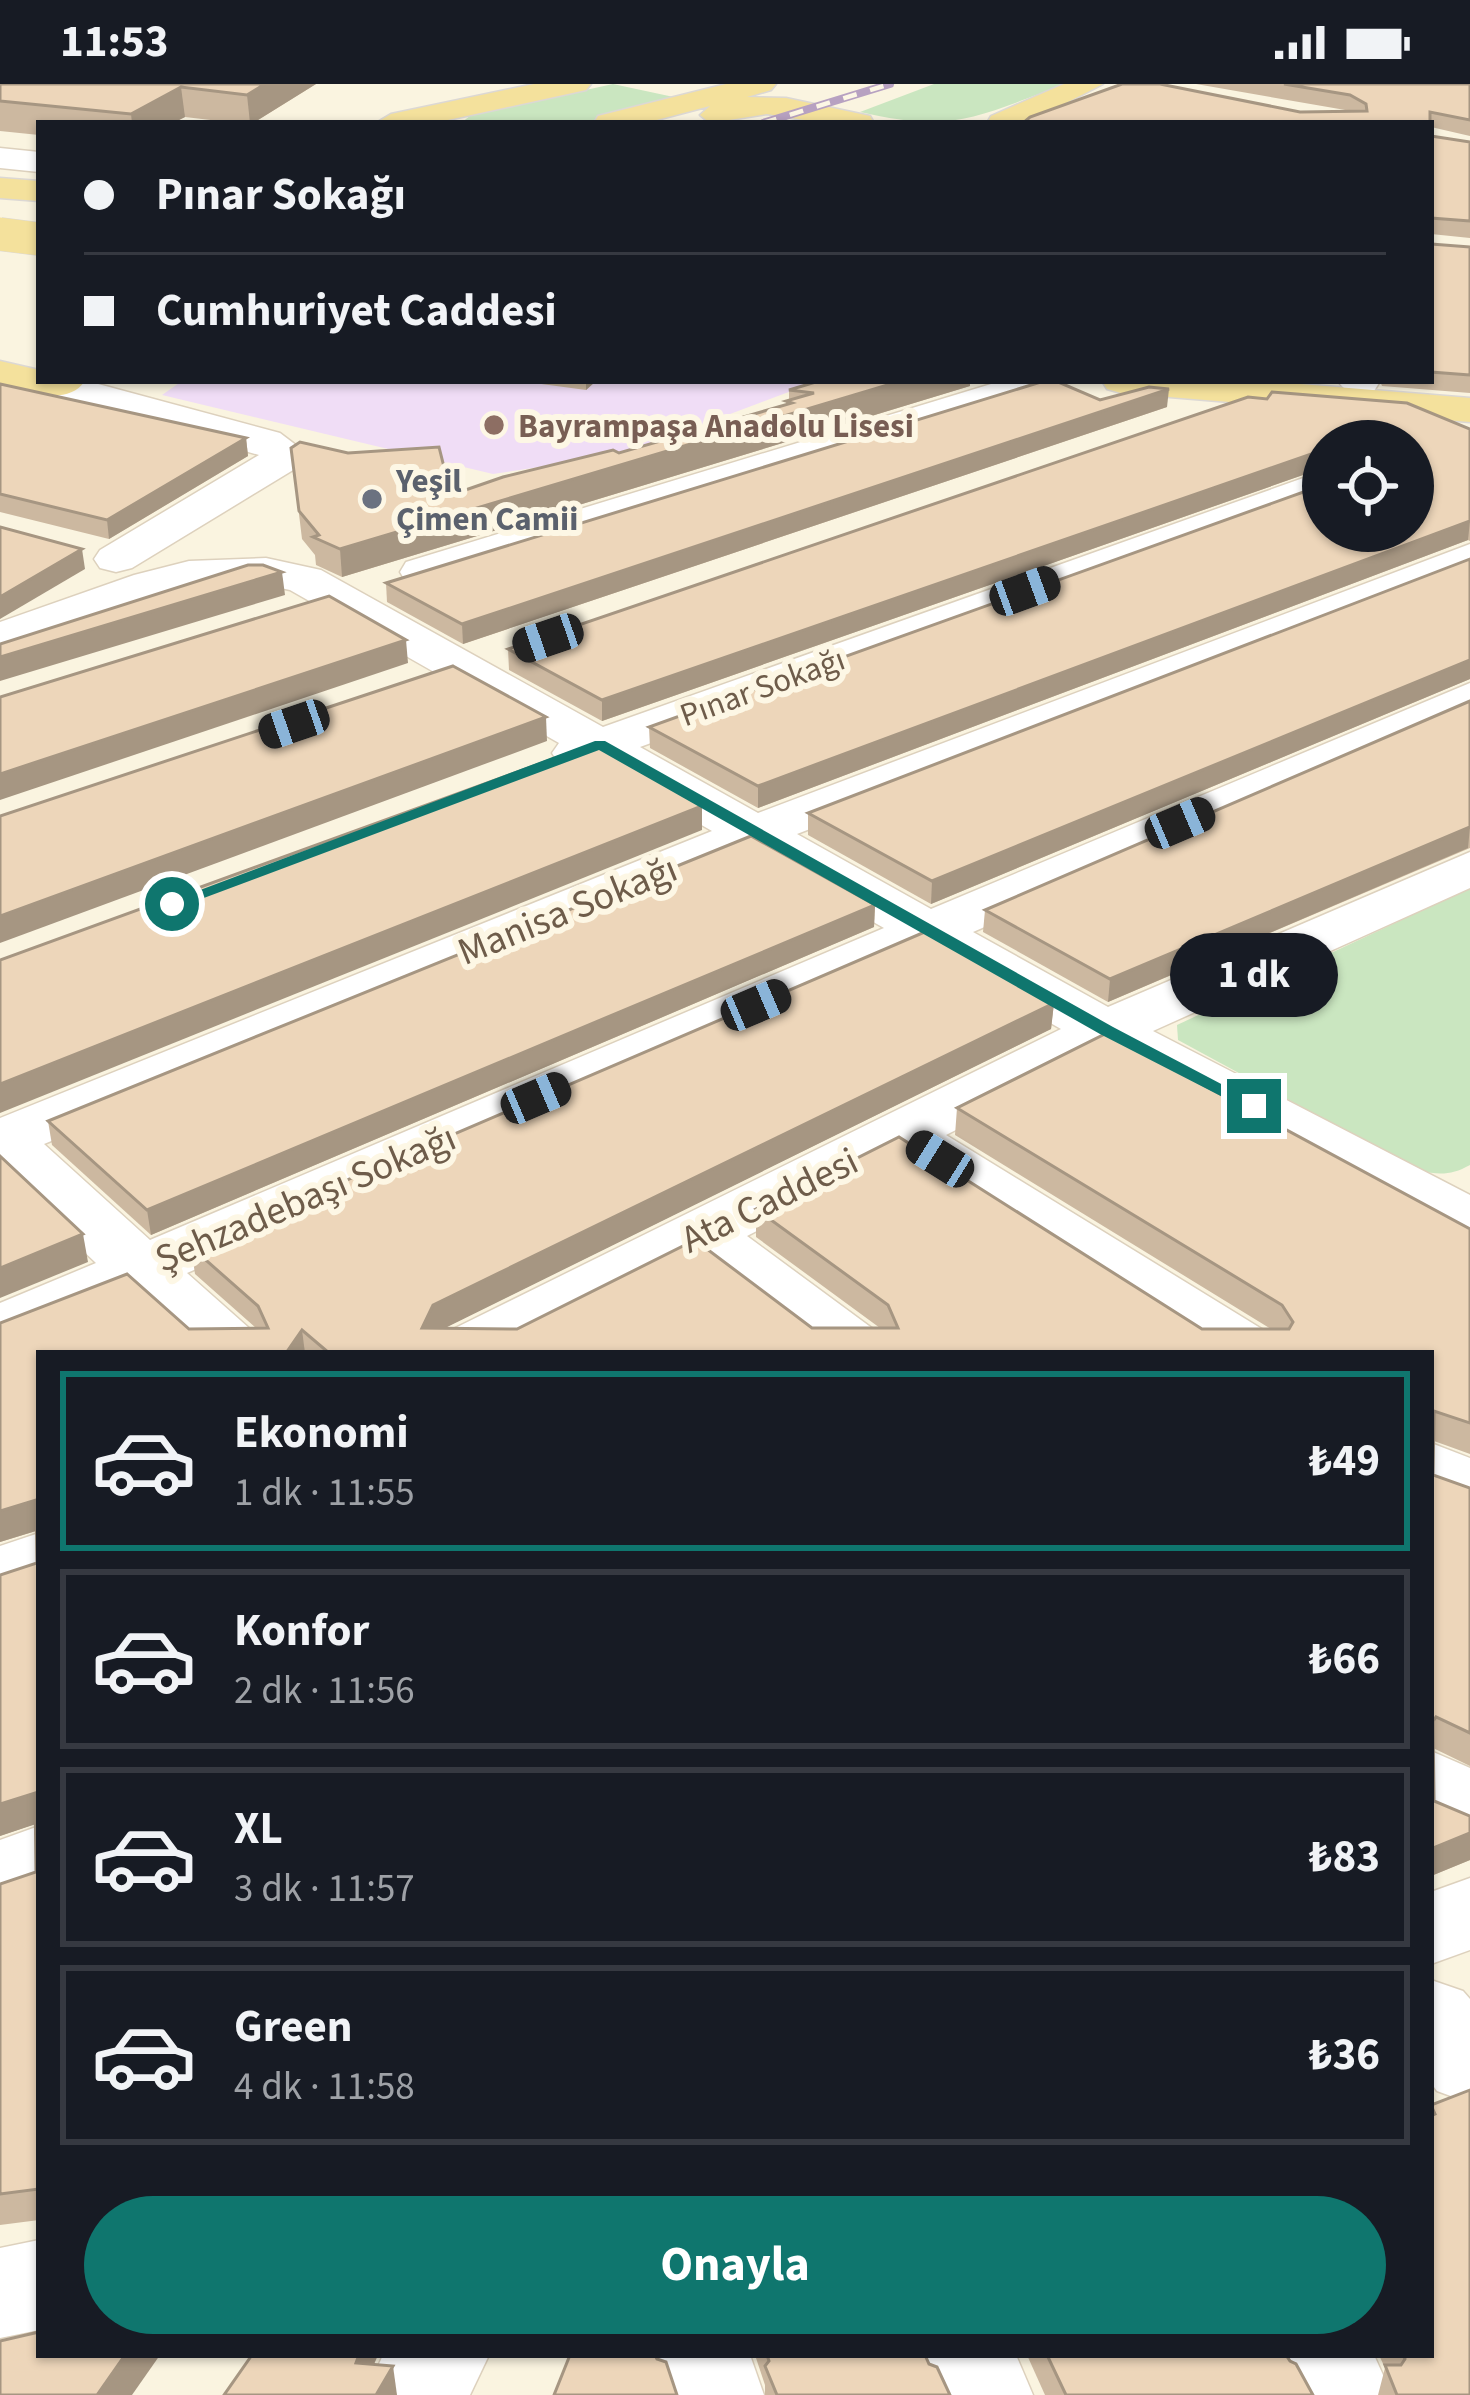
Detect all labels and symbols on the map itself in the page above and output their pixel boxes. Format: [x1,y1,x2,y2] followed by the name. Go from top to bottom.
[518,403,914,450] place label: Bayrampaşa Anadolu Lisesi
[481,412,507,438] marker: Bayrampaşa Anadolu Lisesi
[395,458,578,543] place label: Yeşil Çimen Camii
[359,486,385,512] marker: Yeşil Çimen Camii
[985,562,1065,620] car
[508,609,588,667] car
[673,636,852,739] street label: Pınar Sokağı
[254,695,334,753] car
[1140,792,1220,854] car
[449,841,686,980] street label: Manisa Sokağı
[145,877,199,931] route start
[1170,932,1338,1016] callout: 1 dk
[716,974,796,1036] car
[496,1067,576,1129] car
[1227,1079,1281,1133] route end
[147,1110,465,1288] street label: Şehzadebaşı Sokağı
[900,1125,980,1193] car
[672,1134,868,1268] street label: Ata Caddesi

